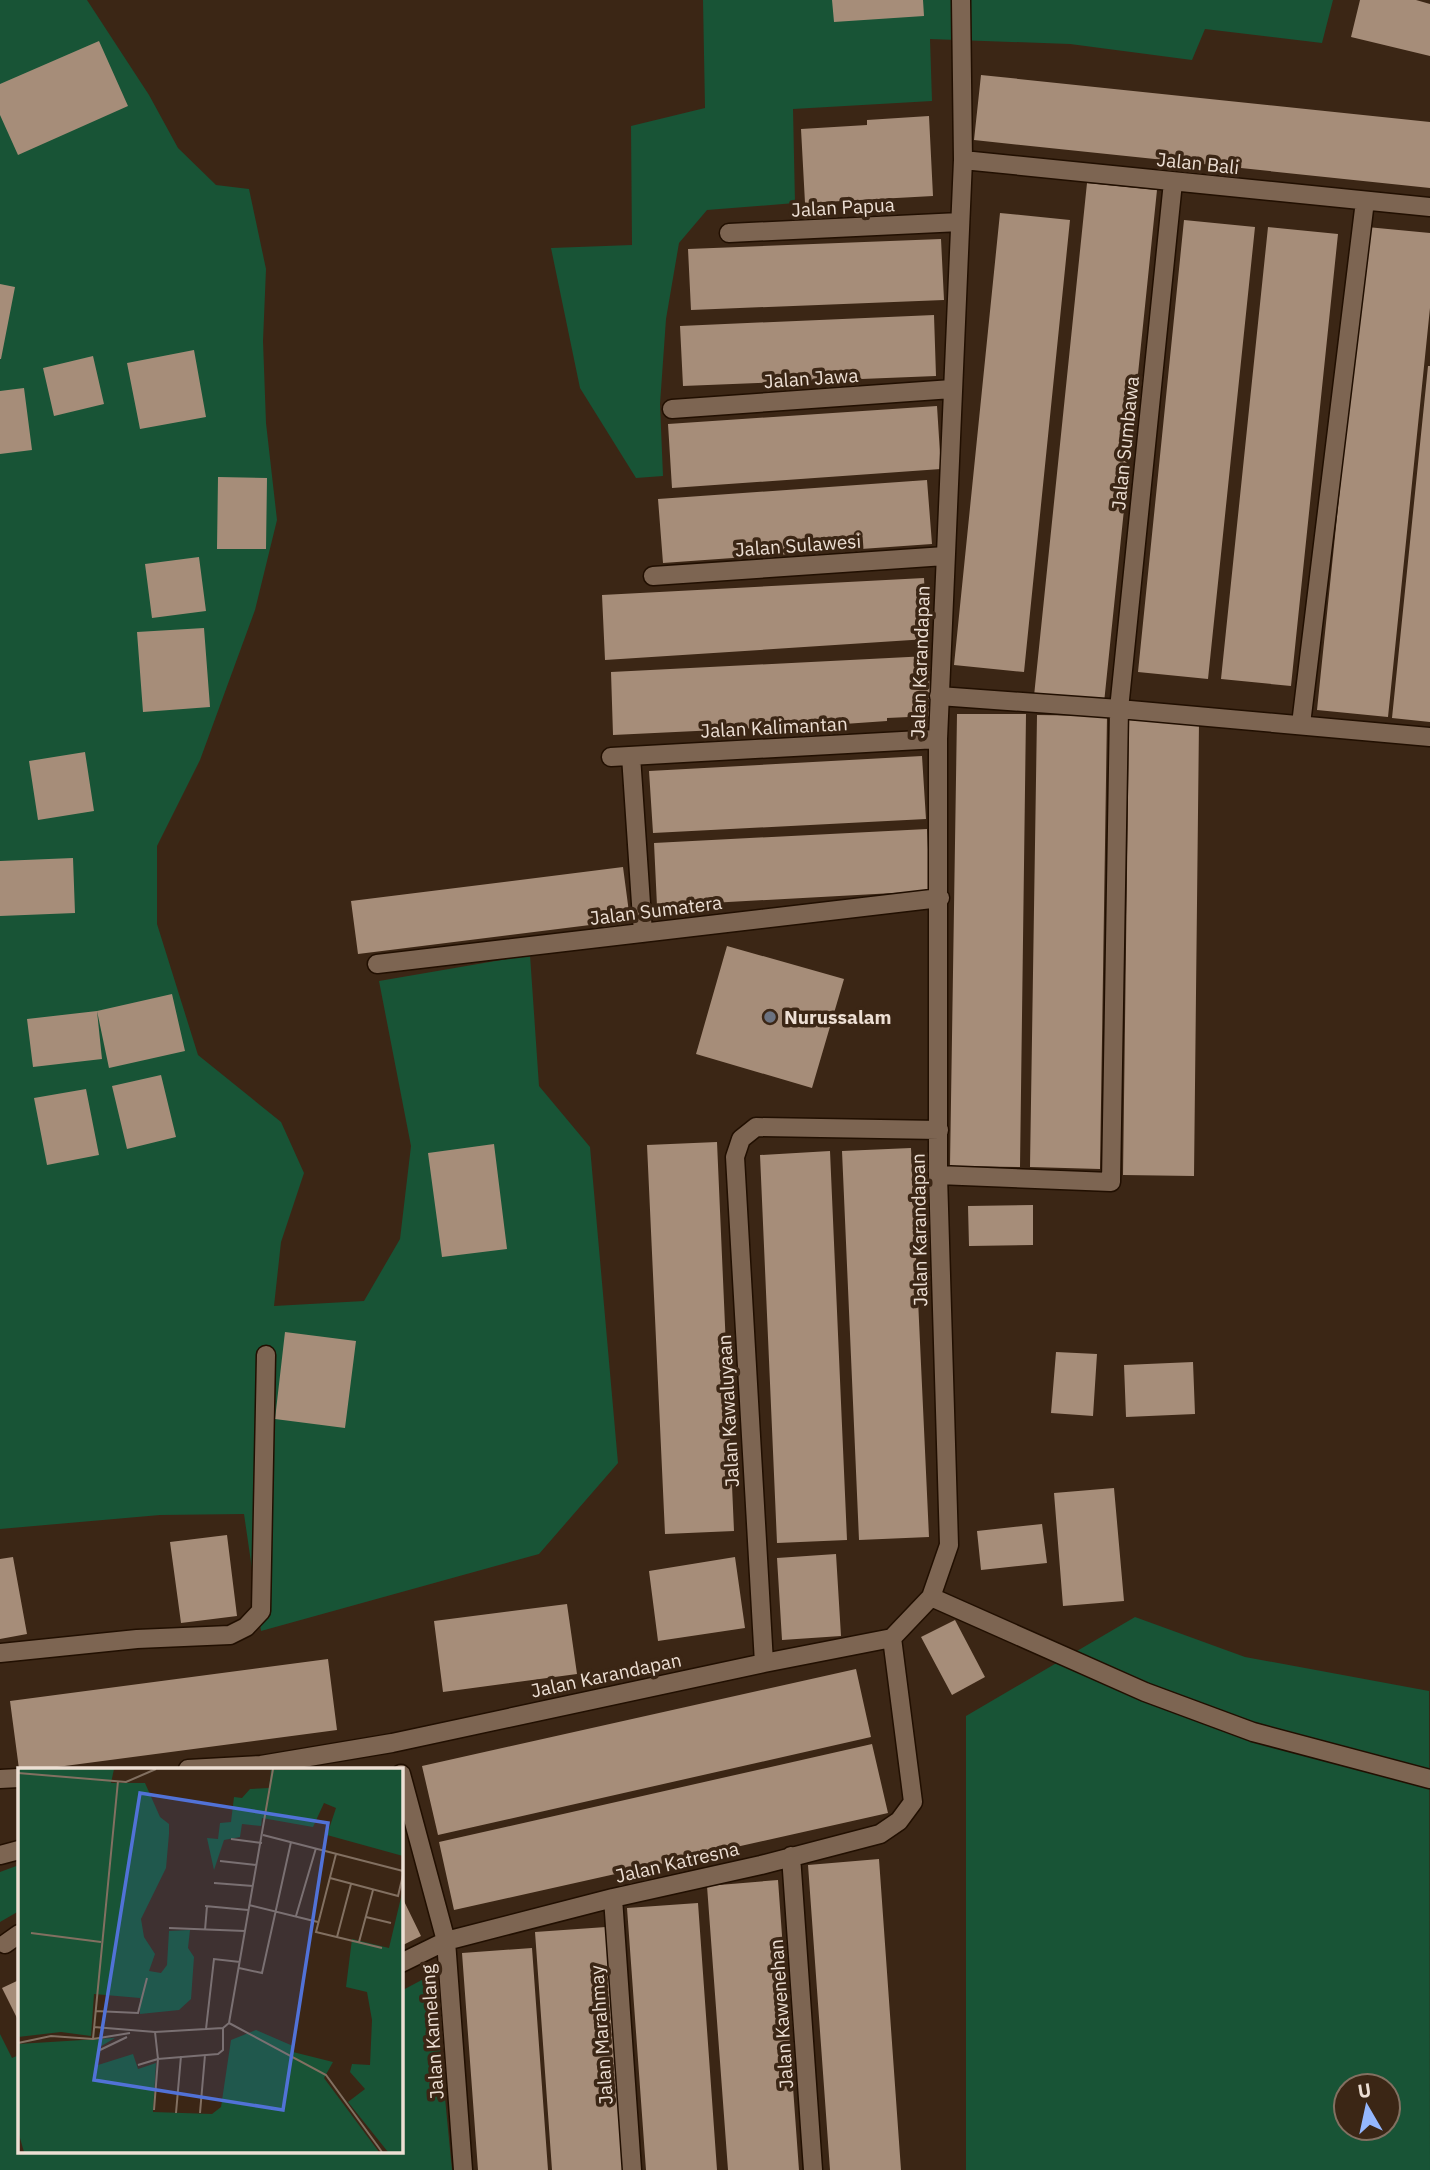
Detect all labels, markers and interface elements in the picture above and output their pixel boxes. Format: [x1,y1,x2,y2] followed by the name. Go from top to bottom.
[1156,147,1240,179] street label: Jalan Bali
[791,192,895,222] street label: Jalan Papua
[763,363,859,393] street label: Jalan Jawa
[1106,375,1144,511] street label: Jalan Sumbawa
[734,529,862,561] street label: Jalan Sulawesi
[905,585,935,739] street label: Jalan Karandapan
[700,711,848,743] street label: Jalan Kalimantan
[589,890,723,930] street label: Jalan Sumatera
[784,1005,891,1029] place label: Nurussalam
[762,1009,778,1025] marker: Nurussalam
[906,1153,932,1307] street label: Jalan Karandapan
[712,1334,744,1488] street label: Jalan Kawaluyaan
[529,1647,683,1703] street label: Jalan Karandapan
[18,1768,402,2152] inset map
[613,1836,741,1888] street label: Jalan Katresna
[764,1938,798,2090] street label: Jalan Kawenehan
[415,1964,449,2100] street label: Jalan Kamelang
[584,1964,618,2106] street label: Jalan Marahmay
[1332,2072,1402,2142] north arrow
[1356,2077,1373,2103] text: U

